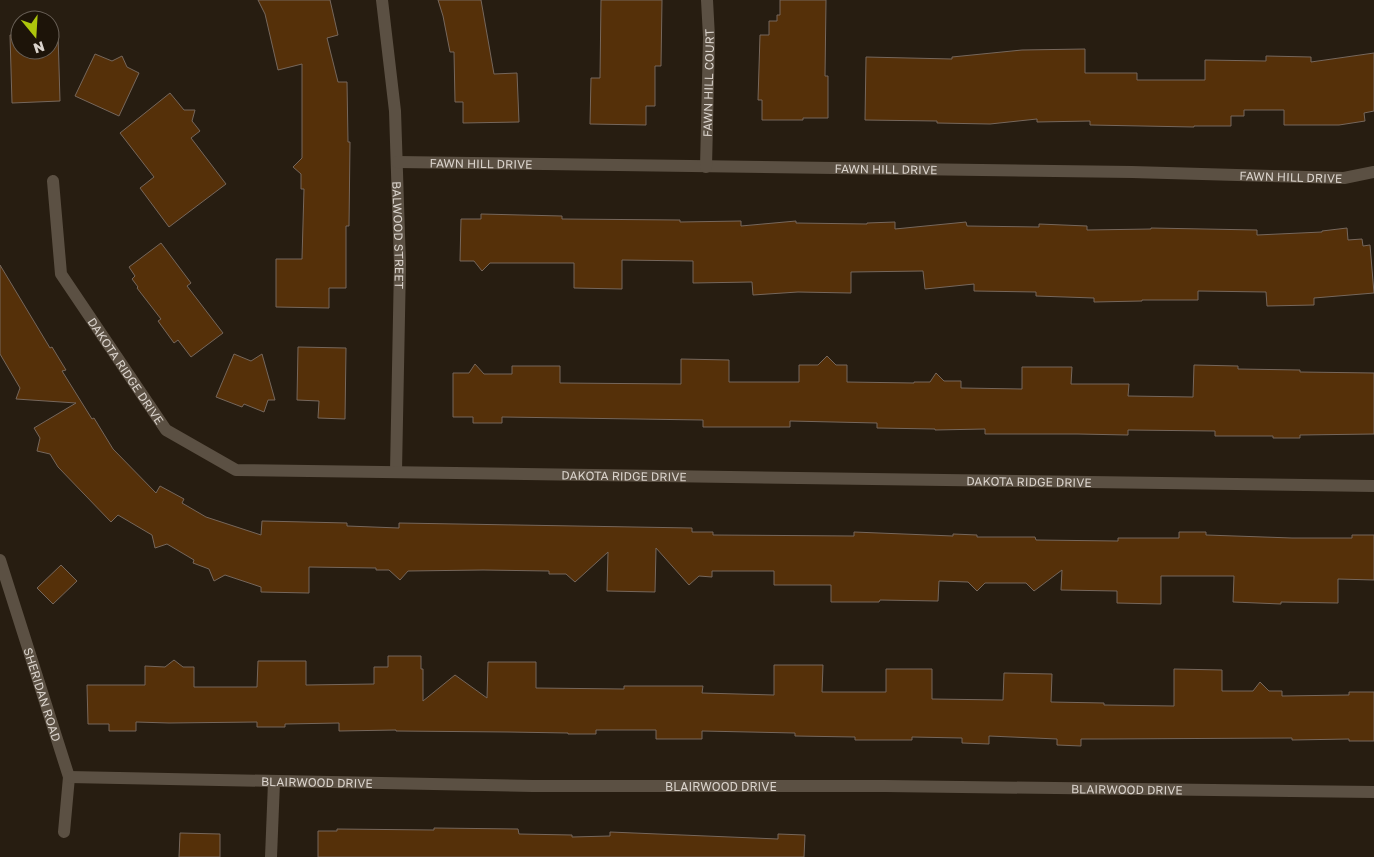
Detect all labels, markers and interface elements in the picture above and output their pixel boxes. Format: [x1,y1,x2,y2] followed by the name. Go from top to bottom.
[10,10,60,60] north arrow
[699,28,717,137] street label: FAWN HILL COURT
[31,38,47,58] text: N
[430,155,532,171] street label: FAWN HILL DRIVE
[834,160,937,177] street label: FAWN HILL DRIVE
[1239,168,1342,185] street label: FAWN HILL DRIVE
[390,181,408,290] street label: BALWOOD STREET
[85,315,167,427] street label: DAKOTA RIDGE DRIVE
[561,467,687,484] street label: DAKOTA RIDGE DRIVE
[966,473,1092,490] street label: DAKOTA RIDGE DRIVE
[21,646,65,743] street label: SHERIDAN ROAD
[261,773,373,790] street label: BLAIRWOOD DRIVE
[665,779,777,794] street label: BLAIRWOOD DRIVE
[1071,781,1183,797] street label: BLAIRWOOD DRIVE

